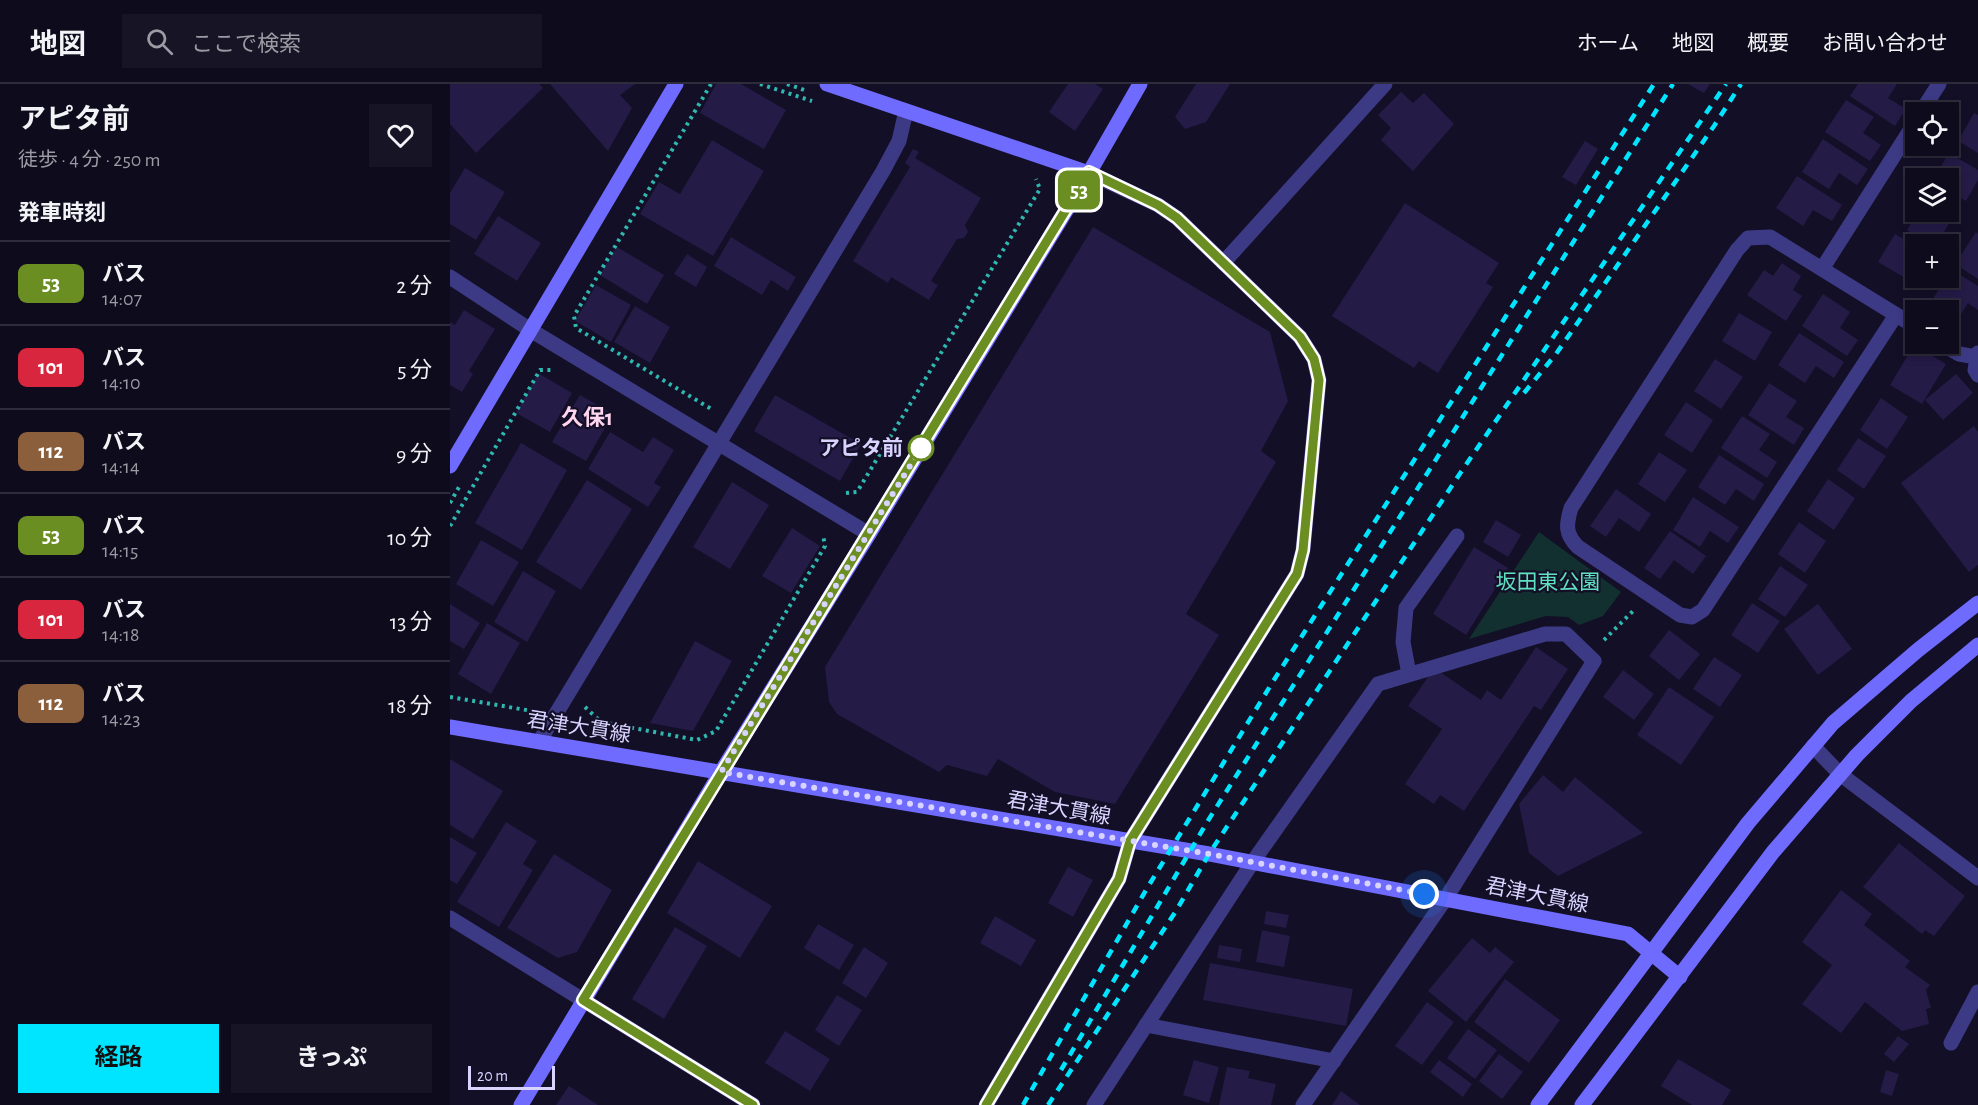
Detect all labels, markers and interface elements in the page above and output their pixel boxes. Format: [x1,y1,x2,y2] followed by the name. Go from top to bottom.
[122,14,542,68] search box
[143,25,176,58] icon: search
[30,31,86,59] text: 地図
[191,33,301,55] text: ここで検索
[1577,33,1639,54] text: ホーム
[1672,33,1714,54] text: 地図
[1747,33,1789,54] text: 概要
[1822,33,1948,54] text: お問い合わせ
[1905,102,1959,354] map controls
[1905,102,1959,156] button: locate
[369,104,432,167] button: heart
[18,106,130,134] text: アピタ前
[18,150,161,170] text: 徒歩 · 4 分 · 250 m
[1905,168,1959,222] button: layers
[1052,170,1106,210] line badge: 53
[1070,180,1088,201] text: 53
[18,202,106,224] text: 発車時刻
[1905,234,1959,288] button: +
[102,263,146,285] text: バス
[42,273,60,294] text: 53
[396,275,432,297] text: 2 分
[102,289,142,309] text: 14:07
[1905,300,1959,354] button: −
[102,347,146,369] text: バス
[38,357,64,378] text: 101
[397,359,432,381] text: 5 分
[102,373,141,393] text: 14:10
[561,406,613,429] district label: 久保1
[102,431,146,453] text: バス
[908,435,934,461] marker: アピタ前
[819,436,903,459] place label: アピタ前
[38,441,64,462] text: 112
[396,443,432,465] text: 9 分
[102,457,140,477] text: 14:14
[102,515,146,537] text: バス
[42,525,60,546] text: 53
[387,527,432,549] text: 10 分
[102,541,138,561] text: 14:15
[1496,571,1601,593] park label: 坂田東公園
[102,599,146,621] text: バス
[38,609,64,630] text: 101
[390,611,432,633] text: 13 分
[102,625,139,645] text: 14:18
[102,683,146,705] text: バス
[38,693,64,714] text: 112
[388,695,432,717] text: 18 分
[525,708,633,746] street label: 君津大貫線
[102,709,140,729] text: 14:23
[1005,788,1113,828] street label: 君津大貫線
[1483,874,1591,916] street label: 君津大貫線
[1409,879,1439,909] your location
[18,1024,219,1093] button: 経路
[231,1024,432,1093] button: きっぷ
[468,1063,555,1090] scale bar
[477,1068,508,1084] text: 20 m

